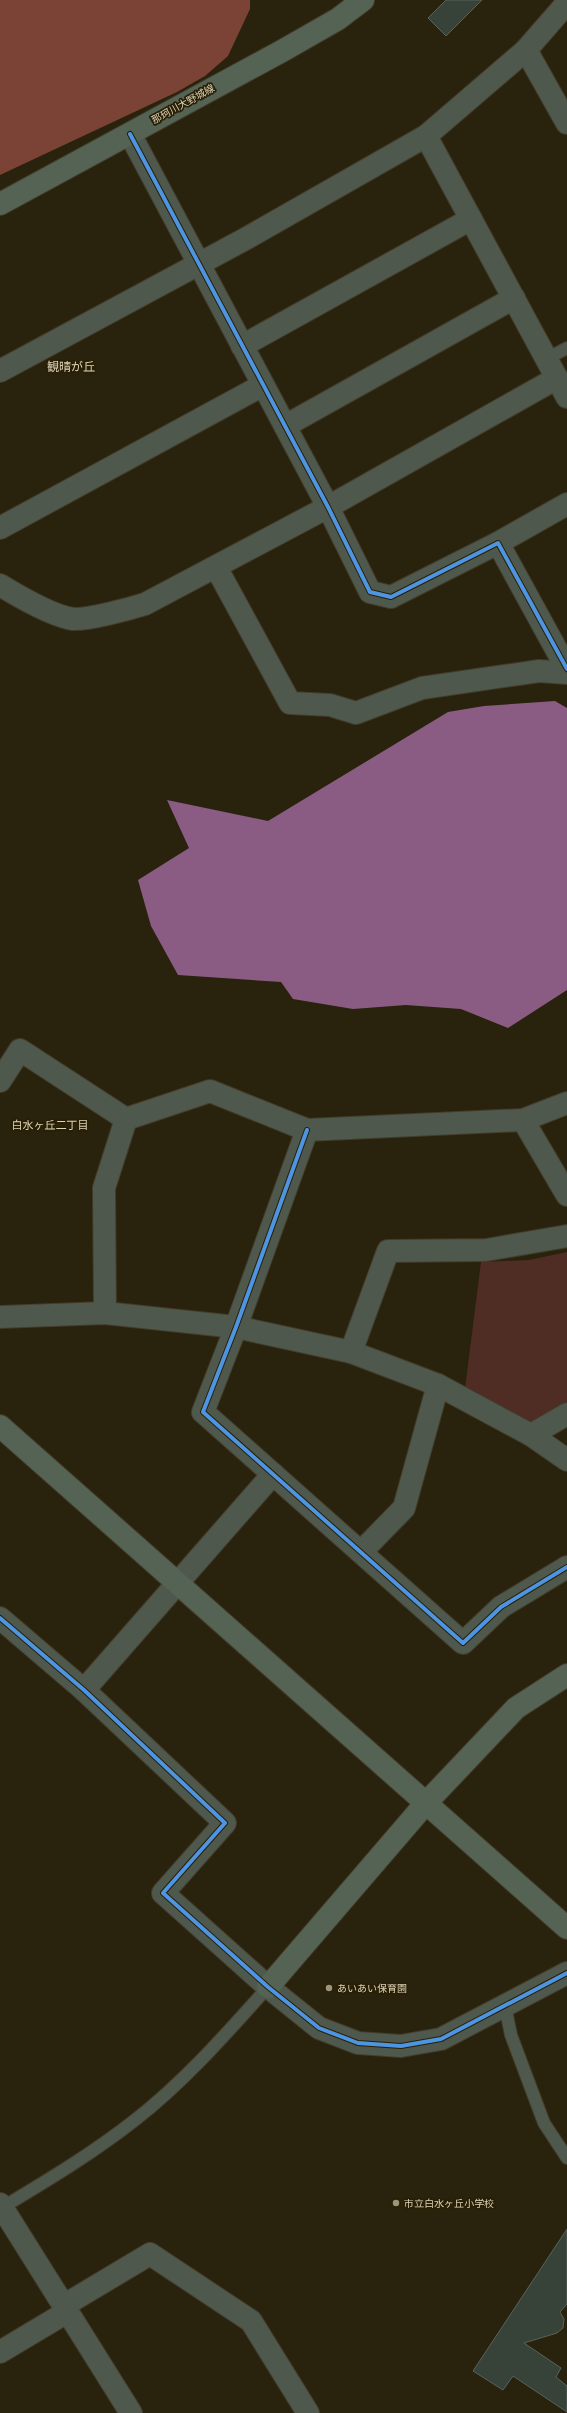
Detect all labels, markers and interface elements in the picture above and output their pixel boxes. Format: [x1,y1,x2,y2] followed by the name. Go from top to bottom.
[150,82,216,126] street label: 那珂川大野城線
[47,360,95,374] district label: 観晴が丘
[12,1119,89,1131] district label: 白水ヶ丘二丁目
[324,1983,334,1993] marker: あいあい保育園
[337,1983,407,1994] place label: あいあい保育園
[391,2198,401,2208] marker: 市立白水ヶ丘小学校
[404,2198,494,2209] place label: 市立白水ヶ丘小学校

